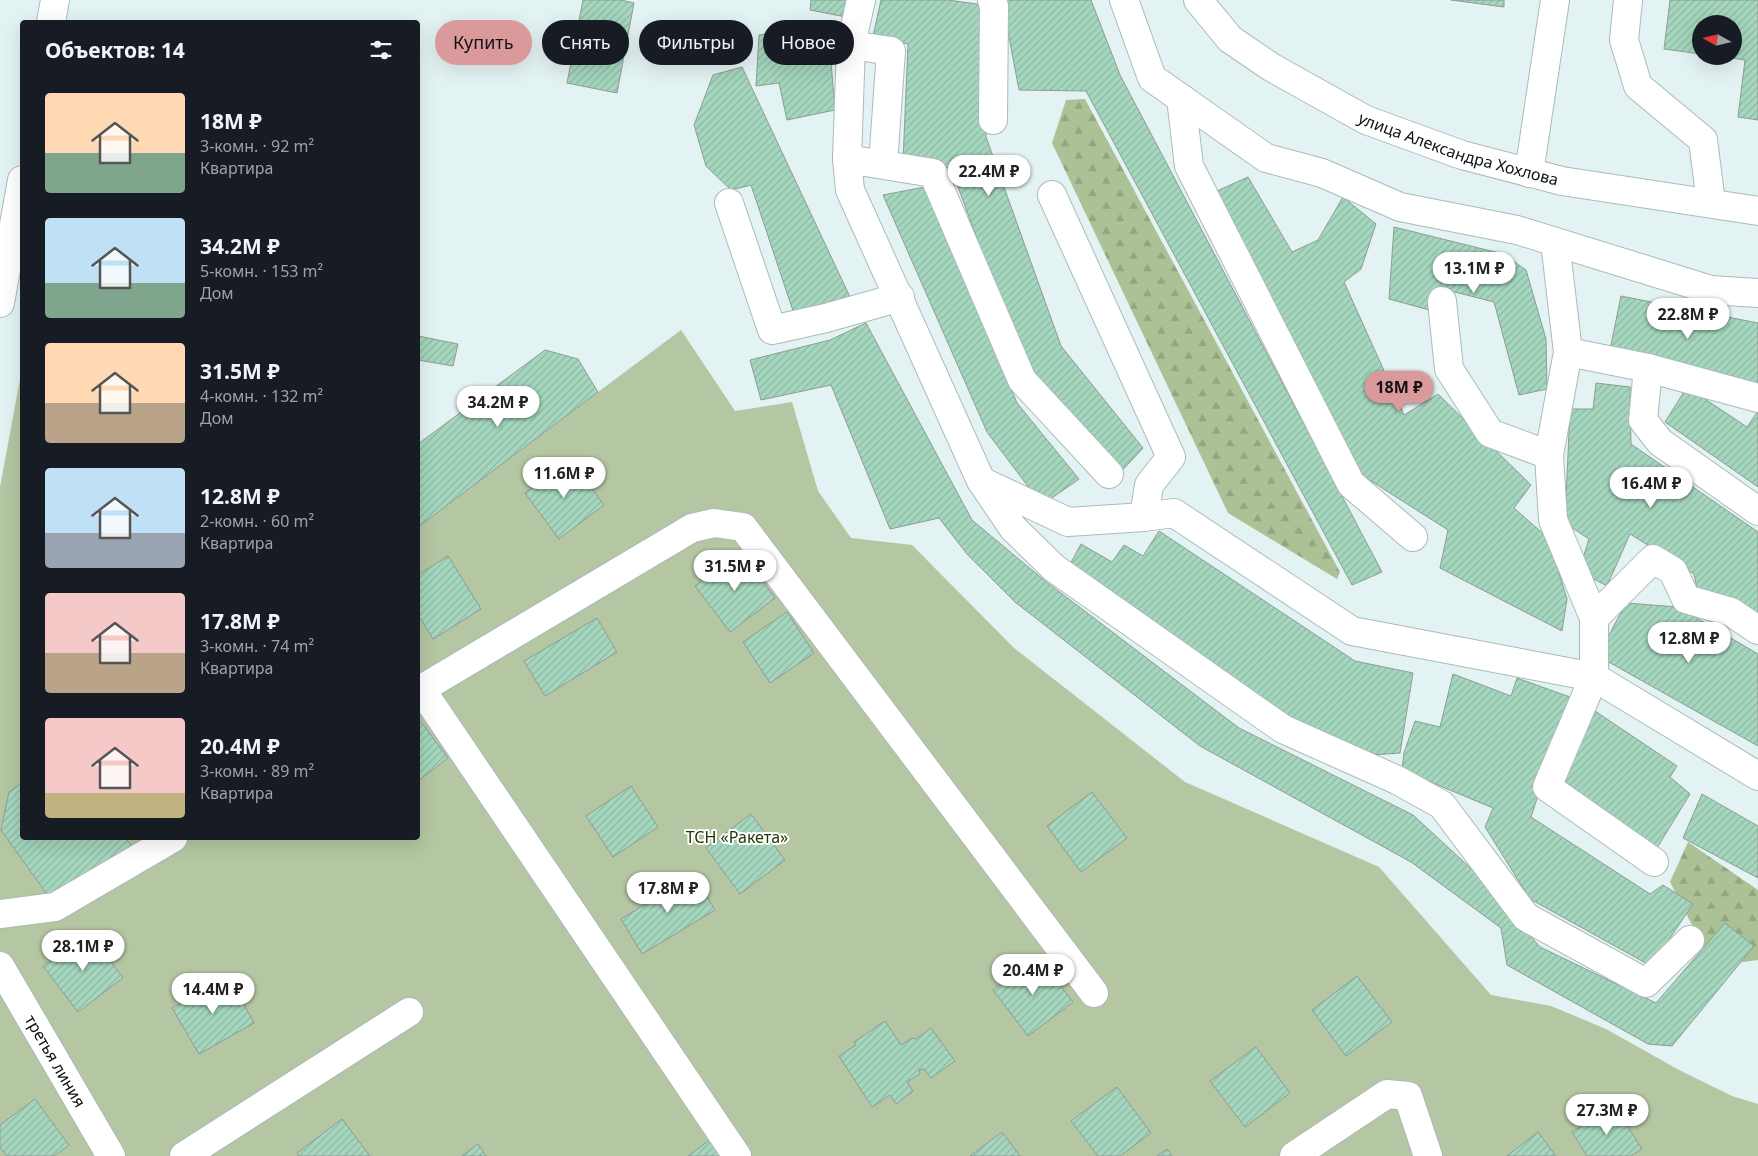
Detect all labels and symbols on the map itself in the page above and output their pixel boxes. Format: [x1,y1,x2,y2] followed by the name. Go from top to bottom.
[1692,15,1742,65] north arrow
[1354,107,1561,191] street label: улица Александра Хохлова
[943,154,1035,197] pin: 22.4M ₽
[1428,252,1520,294] pin: 13.1M ₽
[1642,298,1734,340] pin: 22.8M ₽
[1364,370,1434,413] pin: 18M ₽
[452,386,544,428] pin: 34.2M ₽
[518,456,610,499] pin: 11.6M ₽
[1605,466,1697,509] pin: 16.4M ₽
[689,550,781,592] pin: 31.5M ₽
[1643,622,1735,664] pin: 12.8M ₽
[686,826,788,848] park label: ТСН «Ракета»
[622,872,714,914] pin: 17.8M ₽
[37,930,129,972] pin: 28.1M ₽
[987,954,1079,996] pin: 20.4M ₽
[167,972,259,1015] pin: 14.4M ₽
[20,1011,91,1111] street label: третья линия
[1561,1094,1653,1136] pin: 27.3M ₽

